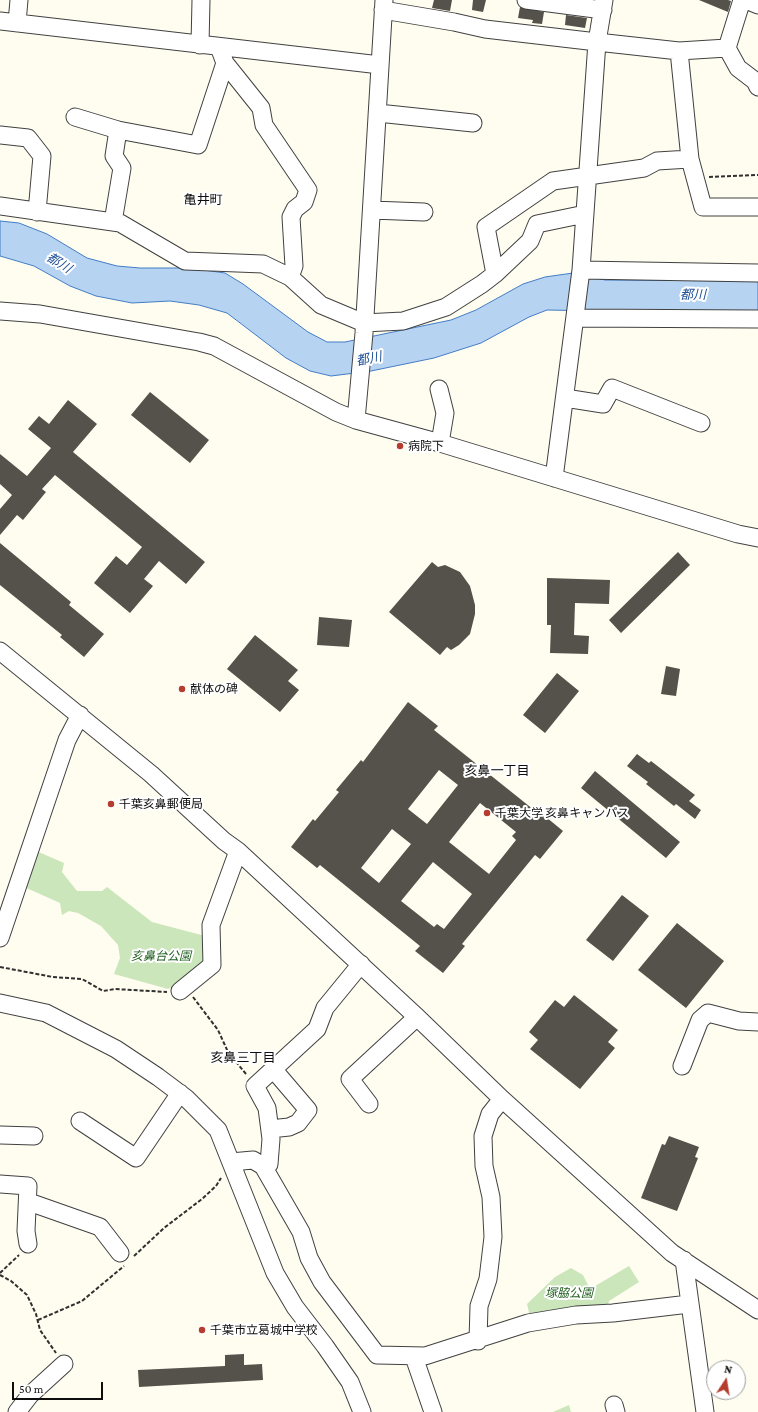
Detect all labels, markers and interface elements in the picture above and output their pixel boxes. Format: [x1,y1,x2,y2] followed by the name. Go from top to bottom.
[184,192,222,208] district label: 亀井町
[44,249,74,277] water label: 都川
[680,287,706,303] water label: 都川
[355,349,383,369] water label: 都川
[408,439,444,453] place label: 病院下
[395,441,405,451] marker: 病院下
[190,682,238,696] place label: 献体の碑
[177,684,187,694] marker: 献体の碑
[465,763,529,779] district label: 亥鼻一丁目
[119,797,203,811] place label: 千葉亥鼻郵便局
[106,799,116,809] marker: 千葉亥鼻郵便局
[495,806,629,820] place label: 千葉大学 亥鼻キャンパス
[482,808,492,818] marker: 千葉大学 亥鼻キャンパス
[131,949,191,963] park label: 亥鼻台公園
[211,1050,275,1066] district label: 亥鼻三丁目
[545,1286,593,1300] park label: 塚脇公園
[210,1323,318,1337] place label: 千葉市立葛城中学校
[197,1325,207,1335] marker: 千葉市立葛城中学校
[706,1360,746,1400] north arrow
[723,1363,733,1376] text: N
[14,1374,105,1400] scale bar
[19,1382,43,1396] text: 50 m

